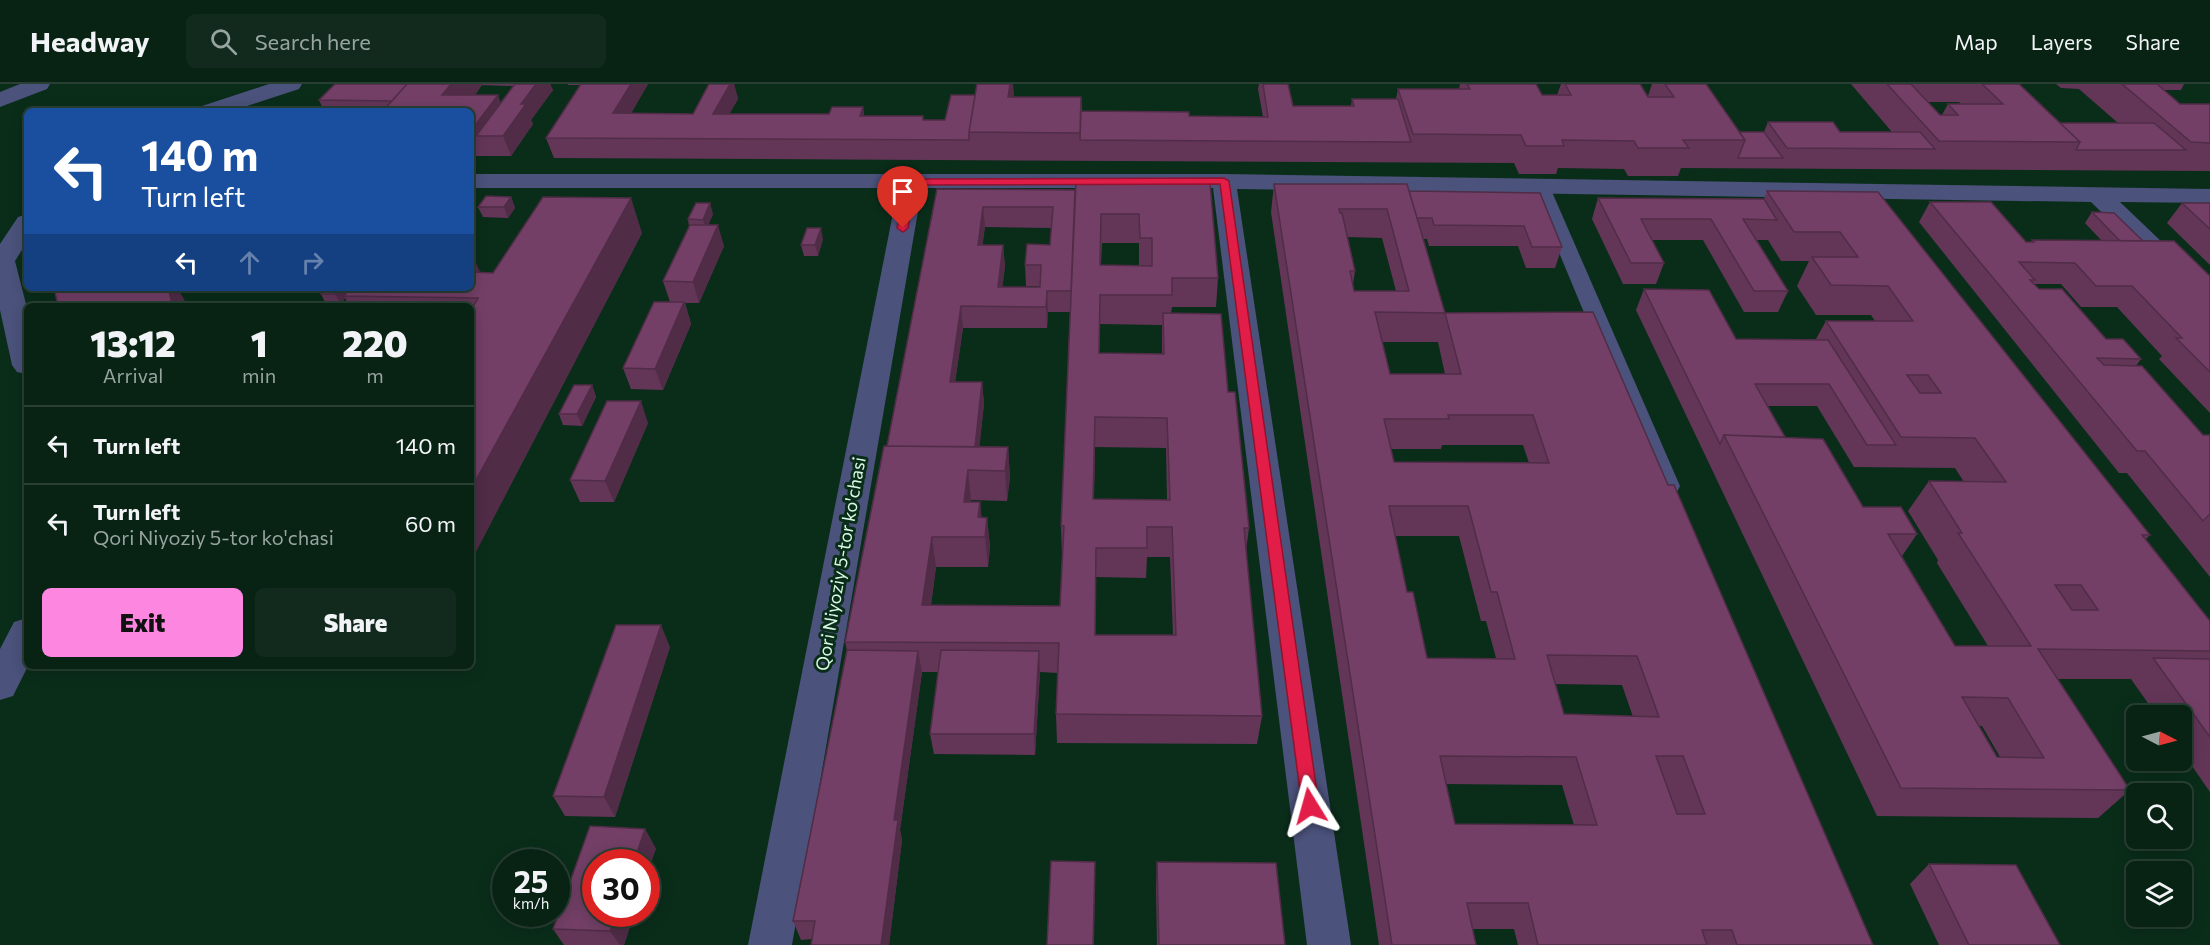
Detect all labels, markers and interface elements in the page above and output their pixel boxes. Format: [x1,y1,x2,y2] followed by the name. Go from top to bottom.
[186,14,606,68] search box
[30,24,150,58] text: Headway
[207,25,240,58] icon: search
[255,28,371,55] text: Search here
[1954,29,1998,54] text: Map
[2031,29,2093,54] text: Layers
[2126,29,2180,54] text: Share
[141,128,258,180] text: 140 m
[42,132,120,210] icon: left
[877,166,928,228] pin
[886,175,919,208] icon: arrive
[141,180,245,213] text: Turn left
[170,246,203,279] icon: left
[233,246,266,279] icon: ahead
[296,246,329,279] icon: right
[90,320,176,364] text: 13:12
[251,320,267,364] text: 1
[342,320,408,364] text: 220
[103,363,163,387] text: Arrival
[242,363,276,387] text: min
[366,363,384,387] text: m
[42,429,75,462] icon: left
[93,432,180,459] text: Turn left
[396,432,456,459] text: 140 m
[810,455,870,672] street label: Qori Niyoziy 5-tor ko'chasi
[93,498,180,525] text: Turn left
[42,507,75,540] icon: left
[405,510,456,537] text: 60 m
[93,525,334,549] text: Qori Niyoziy 5-tor ko'chasi
[42,588,243,657] button: Exit
[255,588,456,657] button: Share
[2126,705,2192,771] north arrow
[2126,705,2192,927] map controls
[1278,774,1342,838] position arrow
[2126,783,2192,849] button: search
[582,849,660,927] speed limit sign: 30
[2126,861,2192,927] button: layers
[514,862,548,899] text: 25
[513,894,549,912] text: km/h

